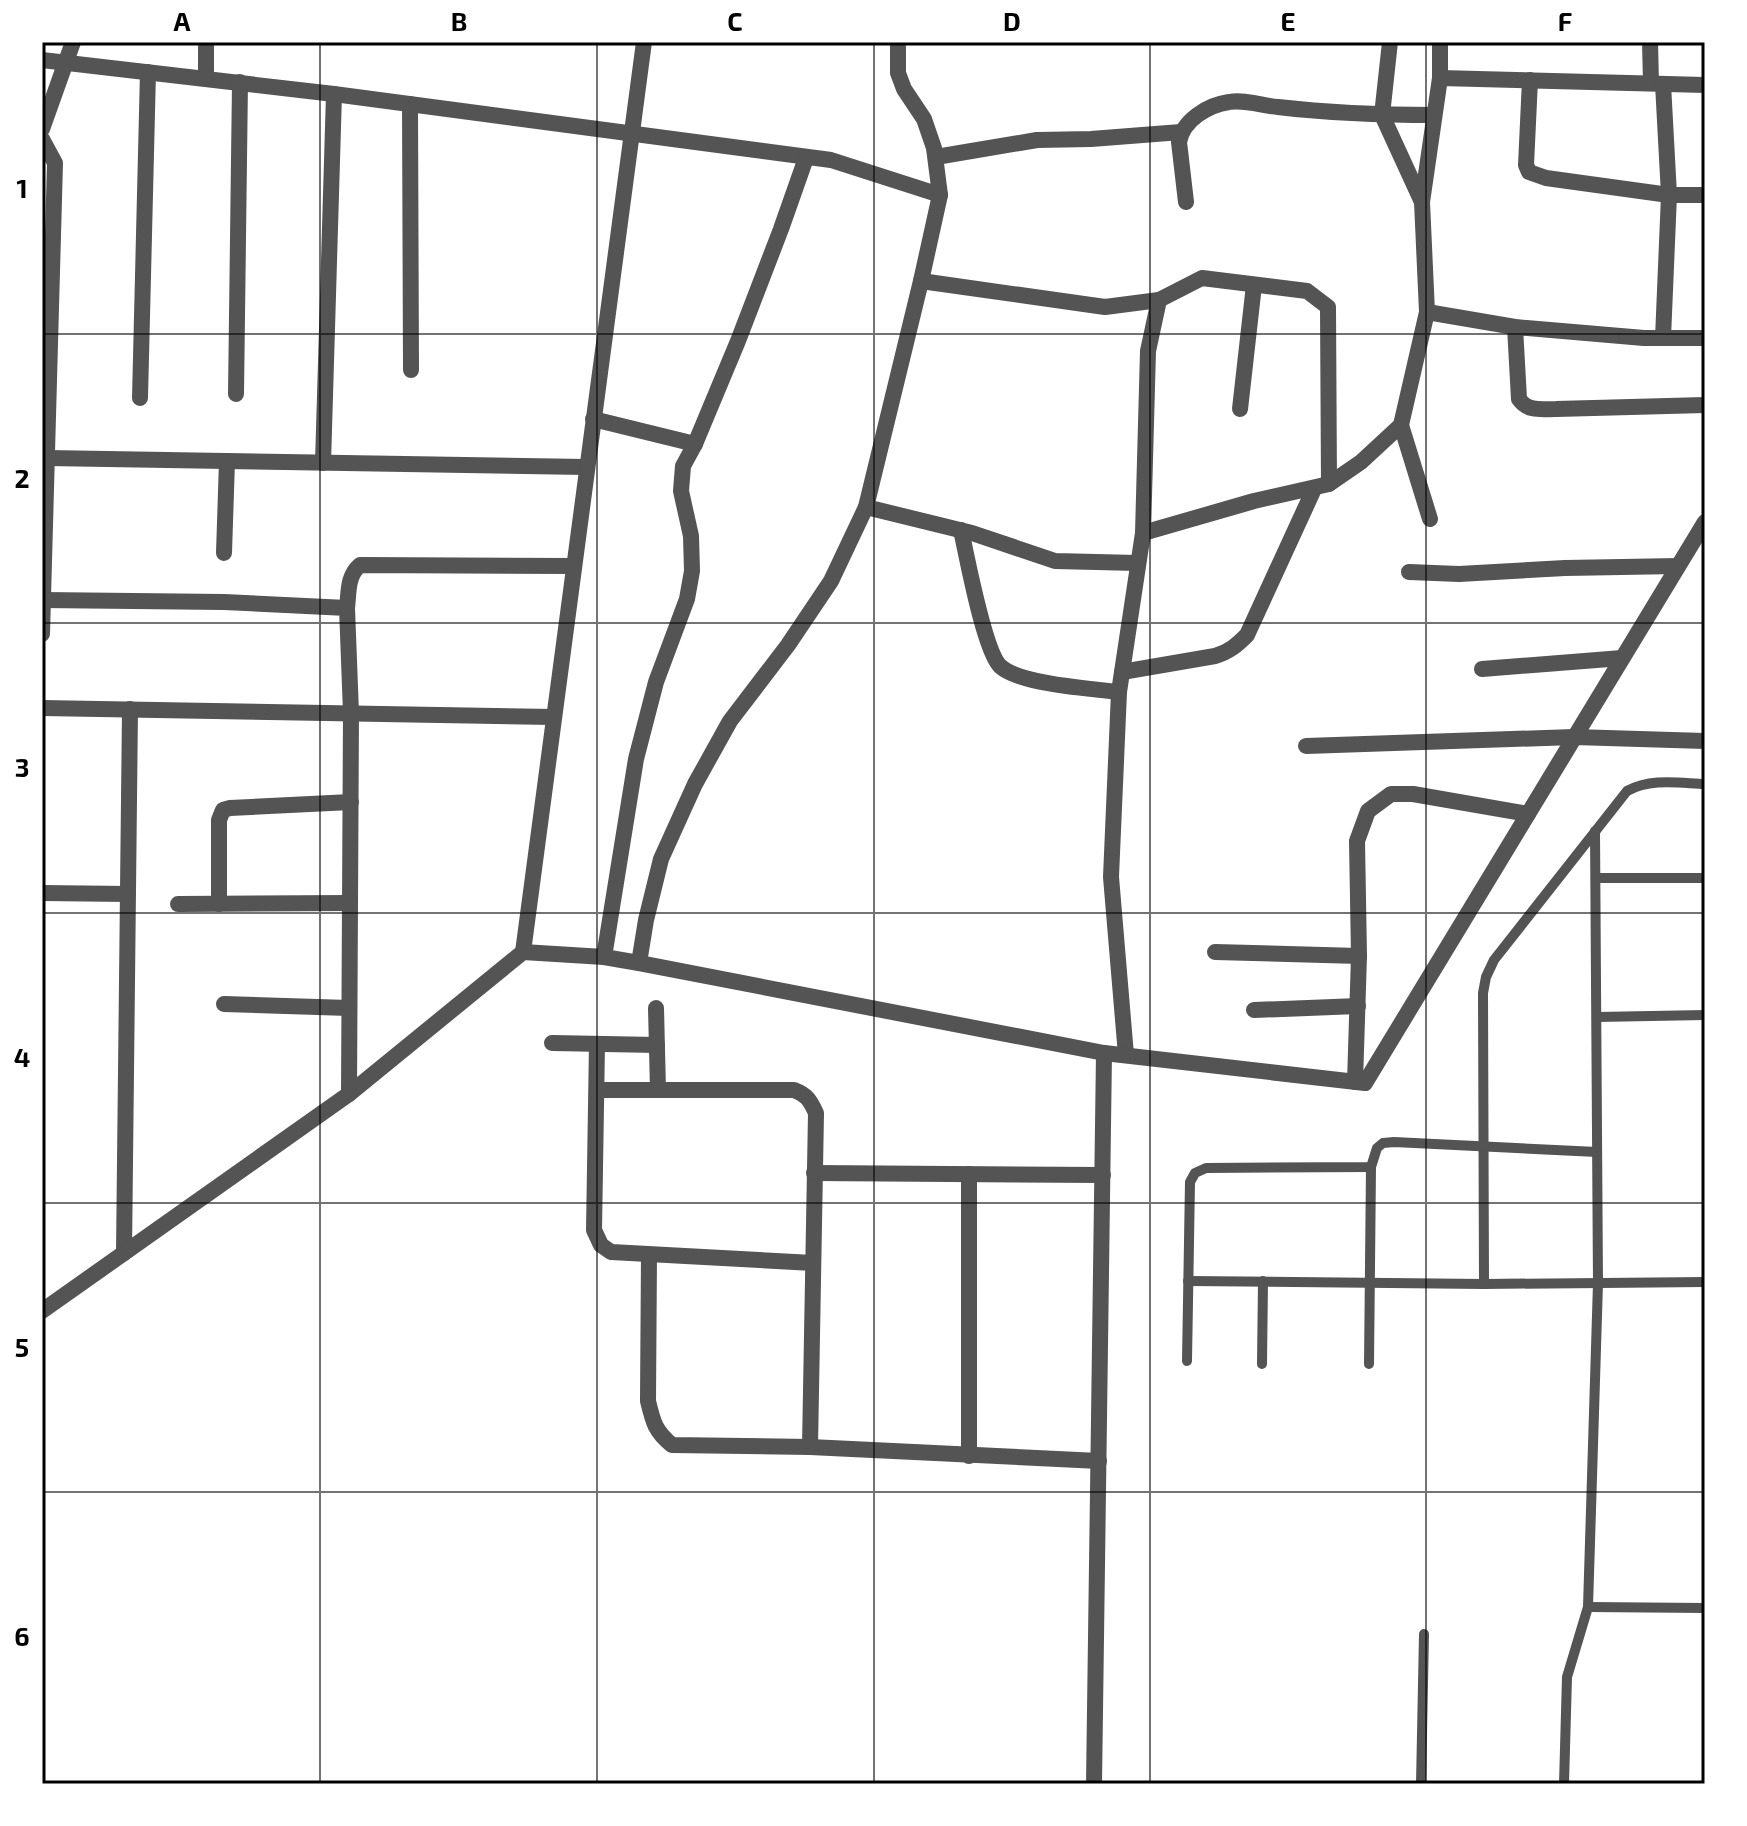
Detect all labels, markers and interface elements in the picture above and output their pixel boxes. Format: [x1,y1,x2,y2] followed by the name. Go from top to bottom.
[174,5,191,36] text: A
[451,5,467,36] text: B
[727,5,743,36] text: C
[1003,5,1021,36] text: D
[1280,5,1296,36] text: E
[1558,5,1572,36] text: F
[16,172,28,203] text: 1
[14,462,30,493] text: 2
[15,751,29,782] text: 3
[14,1041,30,1072] text: 4
[15,1331,29,1362] text: 5
[14,1620,30,1651] text: 6

